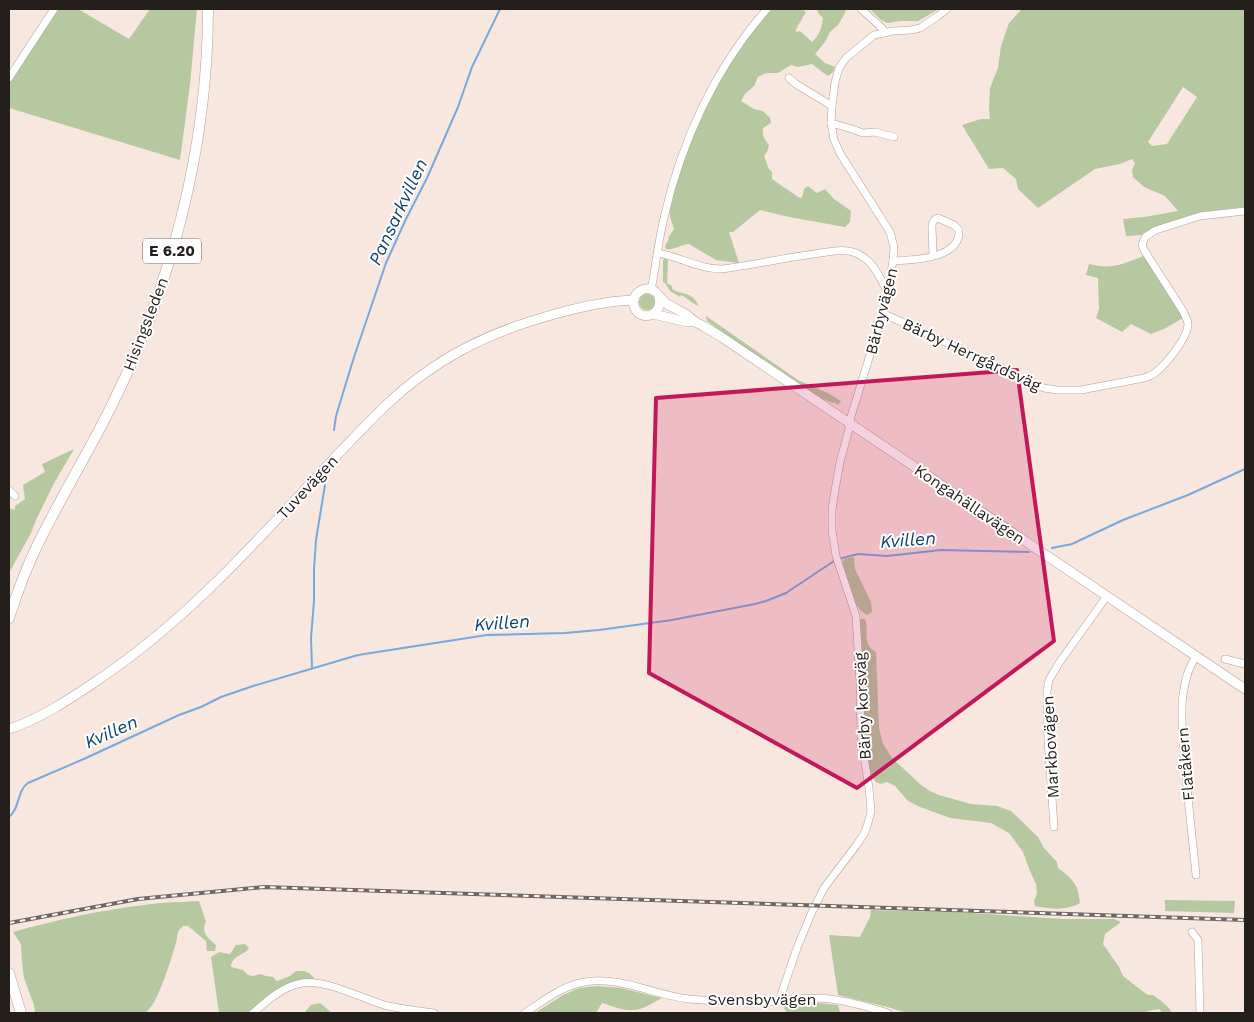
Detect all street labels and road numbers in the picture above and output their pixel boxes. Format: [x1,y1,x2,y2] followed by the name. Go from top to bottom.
[143,238,201,264] road number: E 6.20
[862,266,901,357] street label: Bärbyvägen
[119,275,172,374] street label: Hisingsleden
[900,314,1044,395] street label: Bärby Herrgårdsväg
[273,451,342,523] street label: Tuvevägen
[911,460,1029,548] street label: Kongahällavägen
[850,651,875,760] street label: Bärby korsväg
[1038,695,1063,799] street label: Markbovägen
[1173,726,1198,801] street label: Flatåkern
[708,990,816,1009] street label: Svensbyvägen

